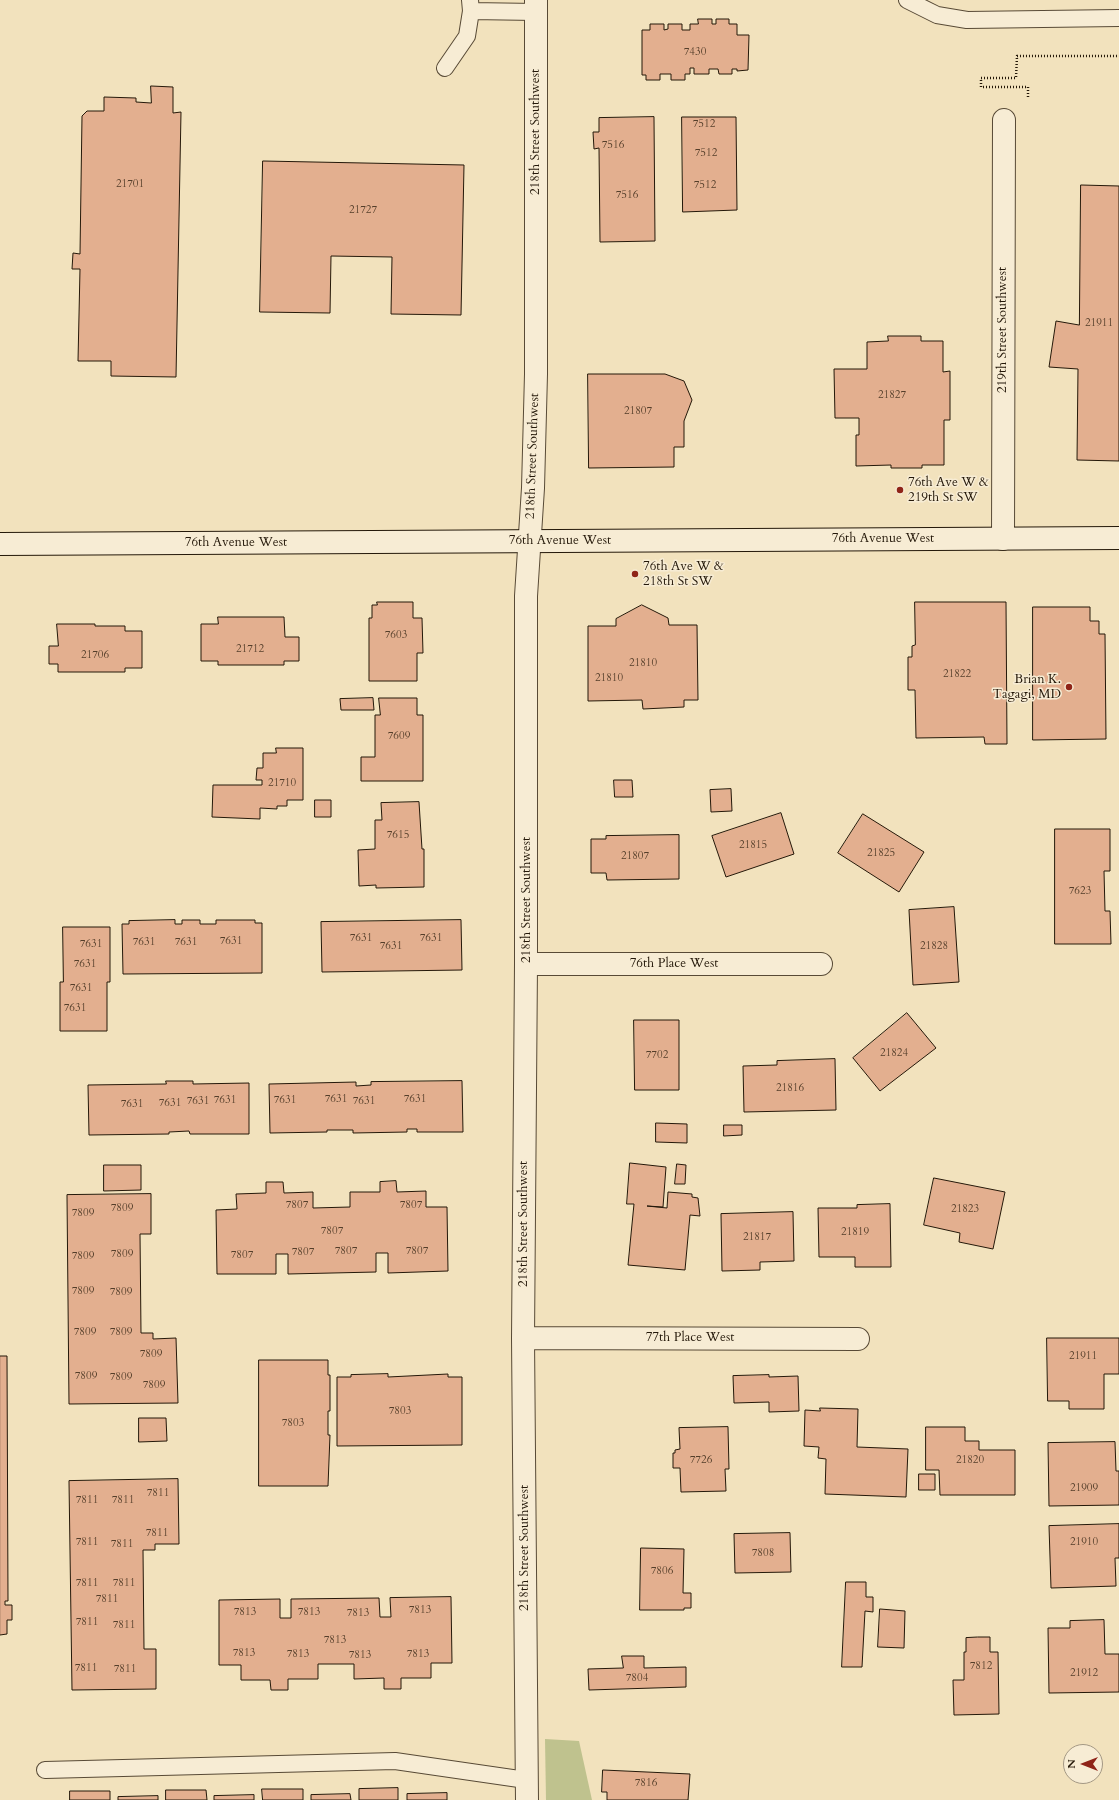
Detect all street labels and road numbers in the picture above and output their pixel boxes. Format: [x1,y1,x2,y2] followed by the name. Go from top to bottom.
[528,69,544,195] street label: 218th Street Southwest
[995,267,1011,393] street label: 219th Street Southwest
[523,393,543,519] street label: 218th Street Southwest
[832,531,934,547] street label: 76th Avenue West
[509,533,611,549] street label: 76th Avenue West
[185,535,287,551] street label: 76th Avenue West
[519,837,535,963] street label: 218th Street Southwest
[630,956,718,972] street label: 76th Place West
[516,1161,532,1287] street label: 218th Street Southwest
[646,1330,734,1346] street label: 77th Place West
[517,1485,533,1611] street label: 218th Street Southwest

